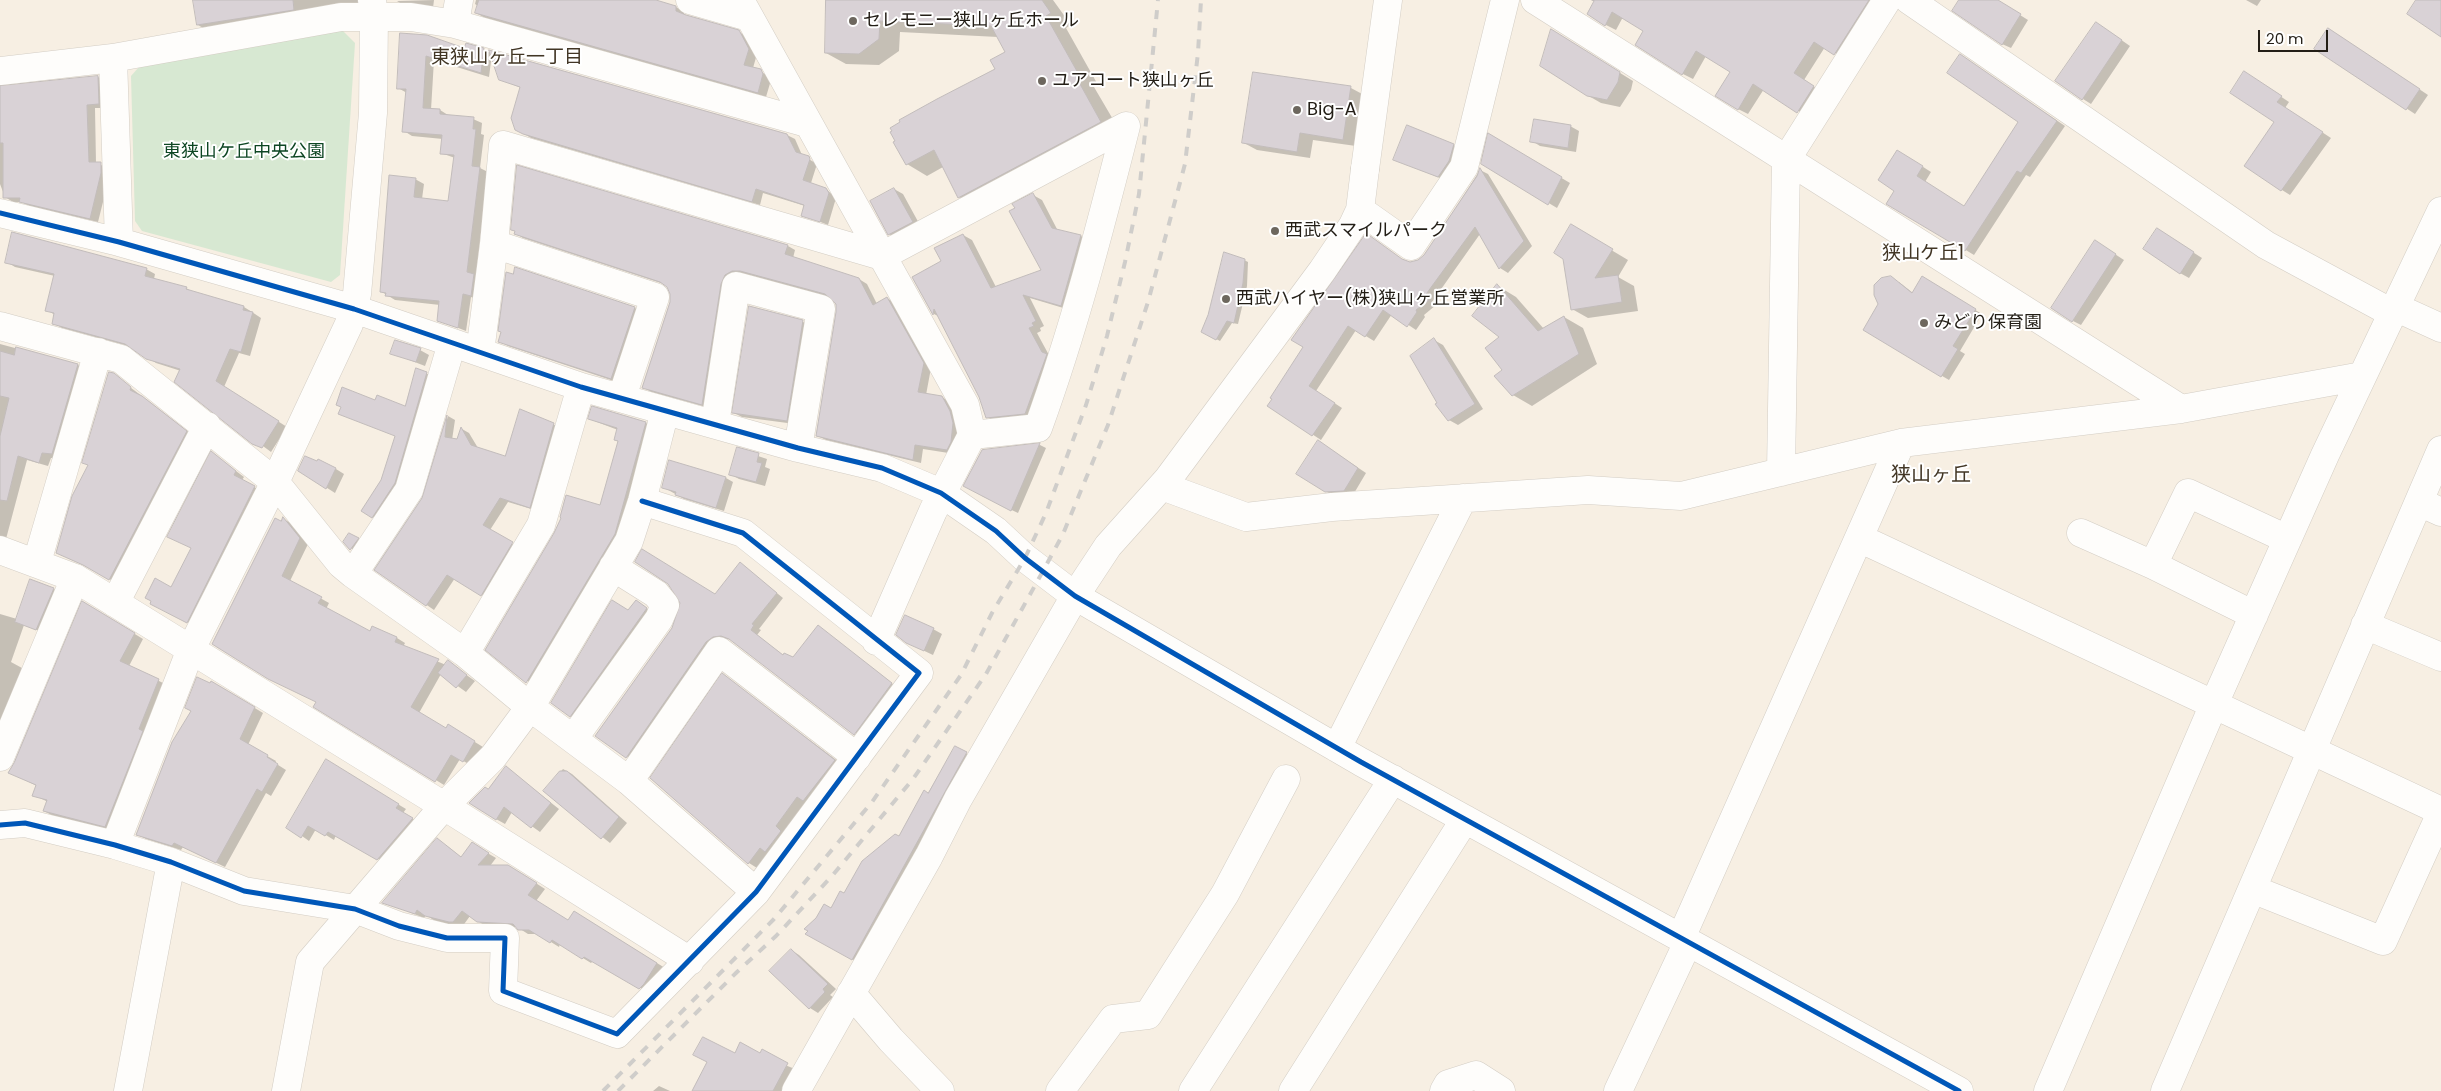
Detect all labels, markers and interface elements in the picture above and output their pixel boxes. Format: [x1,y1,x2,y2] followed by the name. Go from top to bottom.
[863,10,1079,32] place label: セレモニー狭山ヶ丘ホール
[847,15,859,27] marker: セレモニー狭山ヶ丘ホール
[2261,20,2331,52] scale bar
[2266,28,2304,49] text: 20 m
[431,47,583,69] district label: 東狭山ヶ丘一丁目
[1052,70,1214,92] place label: ユアコート狭山ヶ丘
[1036,75,1048,87] marker: ユアコート狭山ヶ丘
[1307,99,1357,121] place label: Big-A
[1291,104,1303,116] marker: Big-A
[163,141,325,163] park label: 東狭山ケ丘中央公園
[1285,220,1447,242] place label: 西武スマイルパーク
[1269,225,1281,237] marker: 西武スマイルパーク
[1882,243,1964,265] district label: 狭山ケ丘1
[1236,288,1504,310] place label: 西武ハイヤー(株)狭山ヶ丘営業所
[1220,293,1232,305] marker: 西武ハイヤー(株)狭山ヶ丘営業所
[1934,312,2042,334] place label: みどり保育園
[1918,317,1930,329] marker: みどり保育園
[1891,464,1971,488] district label: 狭山ヶ丘

